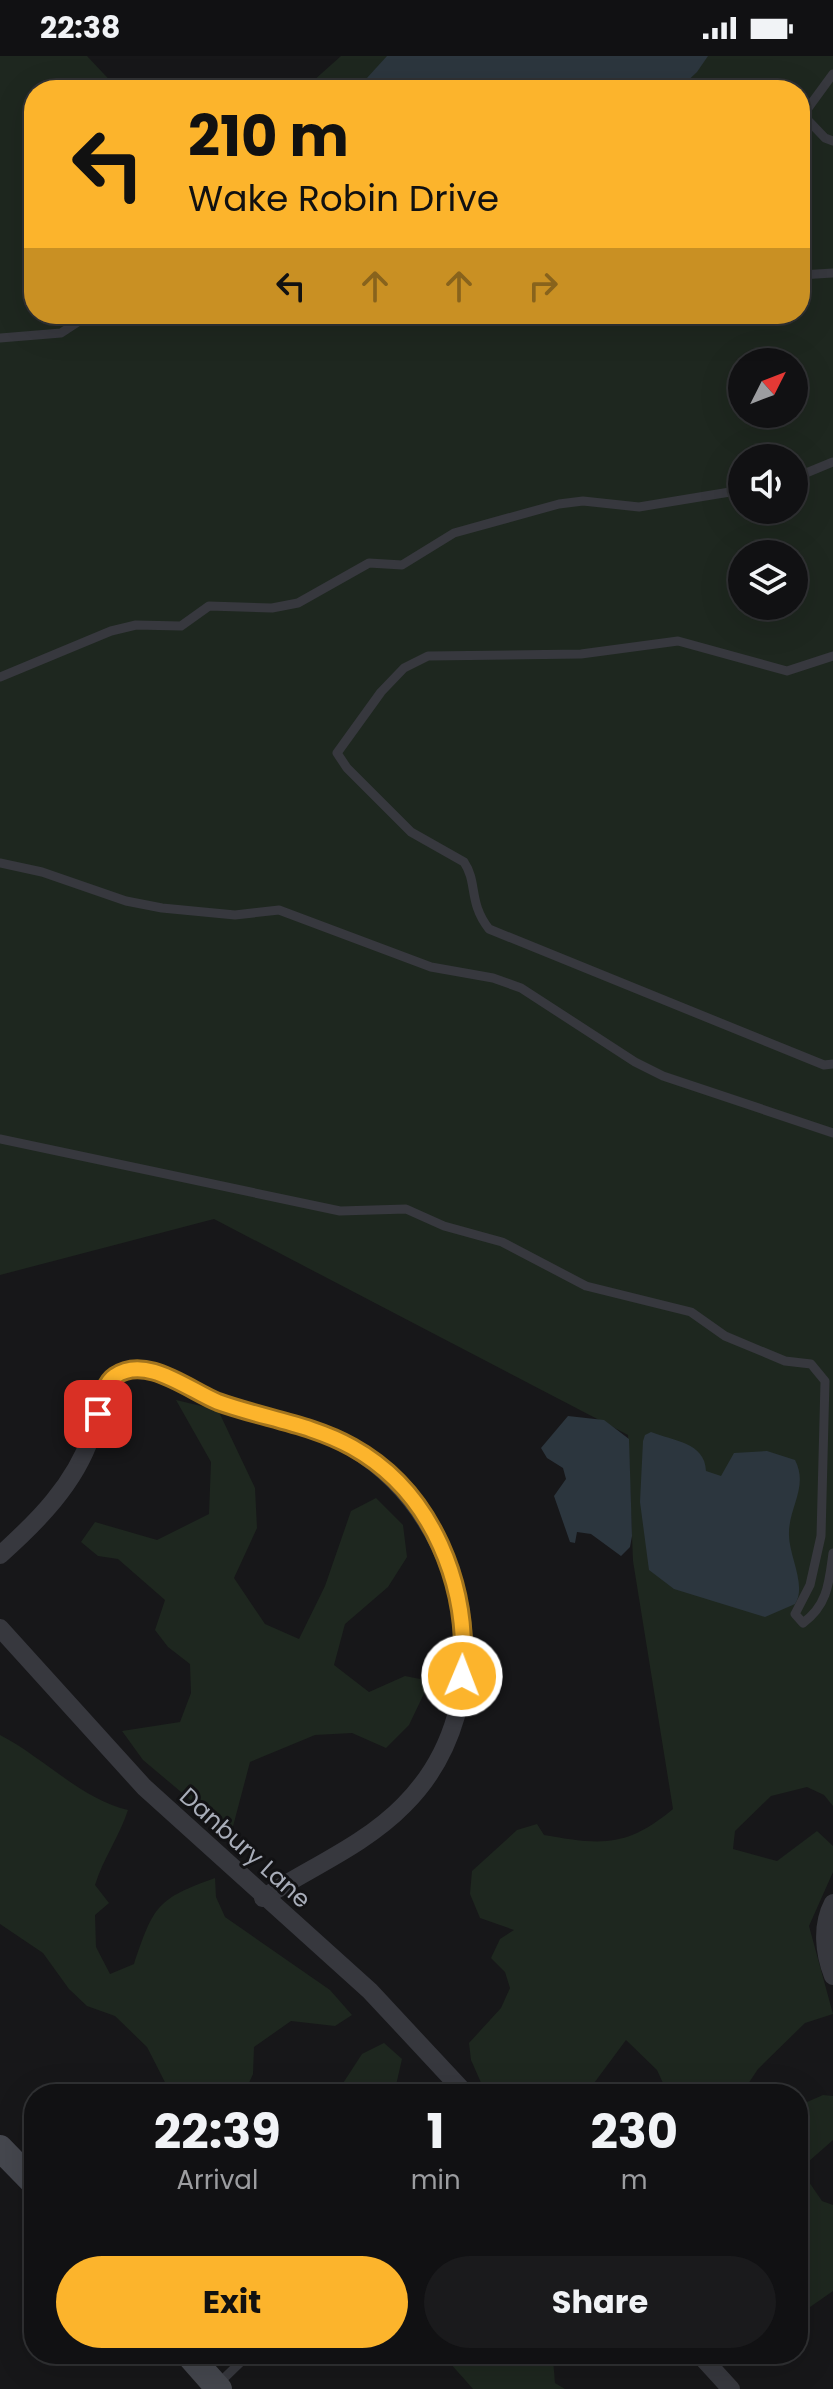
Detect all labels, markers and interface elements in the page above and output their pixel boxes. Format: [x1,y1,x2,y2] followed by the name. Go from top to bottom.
[40,6,120,49] text: 22:38
[188,97,349,176] text: 210 m
[56,112,160,216] icon: left
[188,173,499,224] text: Wake Robin Drive
[269,264,313,308] icon: left
[353,264,397,308] icon: ahead
[437,264,481,308] icon: ahead
[521,264,565,308] icon: right
[728,348,808,428] north arrow
[728,348,808,620] map controls
[728,444,808,524] button: sound
[728,540,808,620] button: layers
[64,1380,132,1448] pin
[76,1392,120,1436] icon: arrive
[420,1634,504,1718] position arrow
[173,1780,318,1915] street label: Danbury Lane
[154,2098,281,2165] text: 22:39
[427,2098,445,2165] text: 1
[590,2098,678,2165] text: 230
[176,2162,258,2198] text: Arrival
[411,2162,461,2198] text: min
[621,2162,648,2198] text: m
[56,2256,408,2348] button: Exit
[424,2256,776,2348] button: Share

